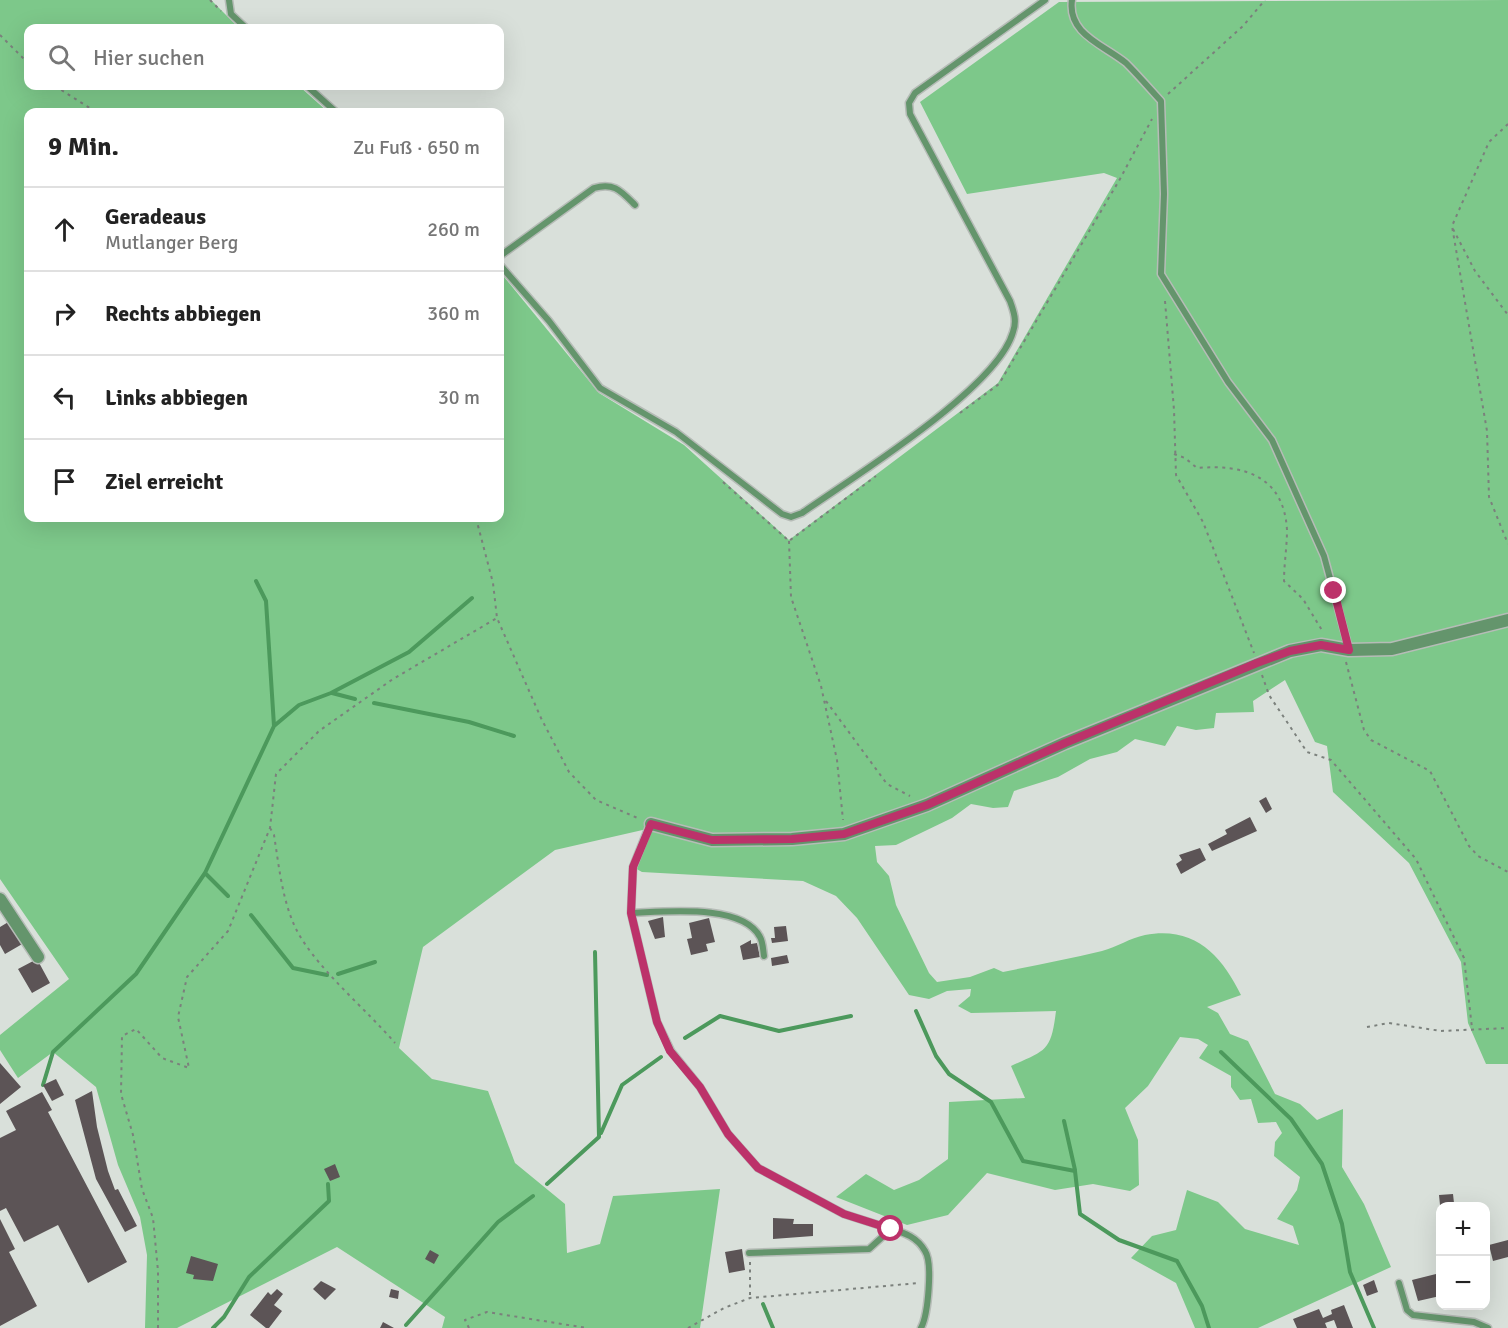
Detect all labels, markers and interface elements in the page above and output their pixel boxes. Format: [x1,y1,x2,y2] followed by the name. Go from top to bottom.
[24,24,504,90] search box
[45,41,78,74] icon: search
[93,44,205,71] text: Hier suchen
[48,131,119,163] text: 9 Min.
[353,135,480,160] text: Zu Fuß · 650 m
[105,203,206,230] text: Geradeaus
[48,213,81,246] icon: ahead
[427,217,480,242] text: 260 m
[105,230,238,255] text: Mutlanger Berg
[48,297,81,330] icon: right
[105,300,261,327] text: Rechts abbiegen
[427,301,480,326] text: 360 m
[48,381,81,414] icon: left
[105,384,248,411] text: Links abbiegen
[438,385,480,410] text: 30 m
[48,465,81,498] icon: arrive
[105,468,223,495] text: Ziel erreicht
[1320,577,1346,603] route end
[1436,1202,1490,1310] map controls
[1436,1202,1490,1256] button: +
[877,1215,903,1241] route start
[1436,1256,1490,1310] button: −

